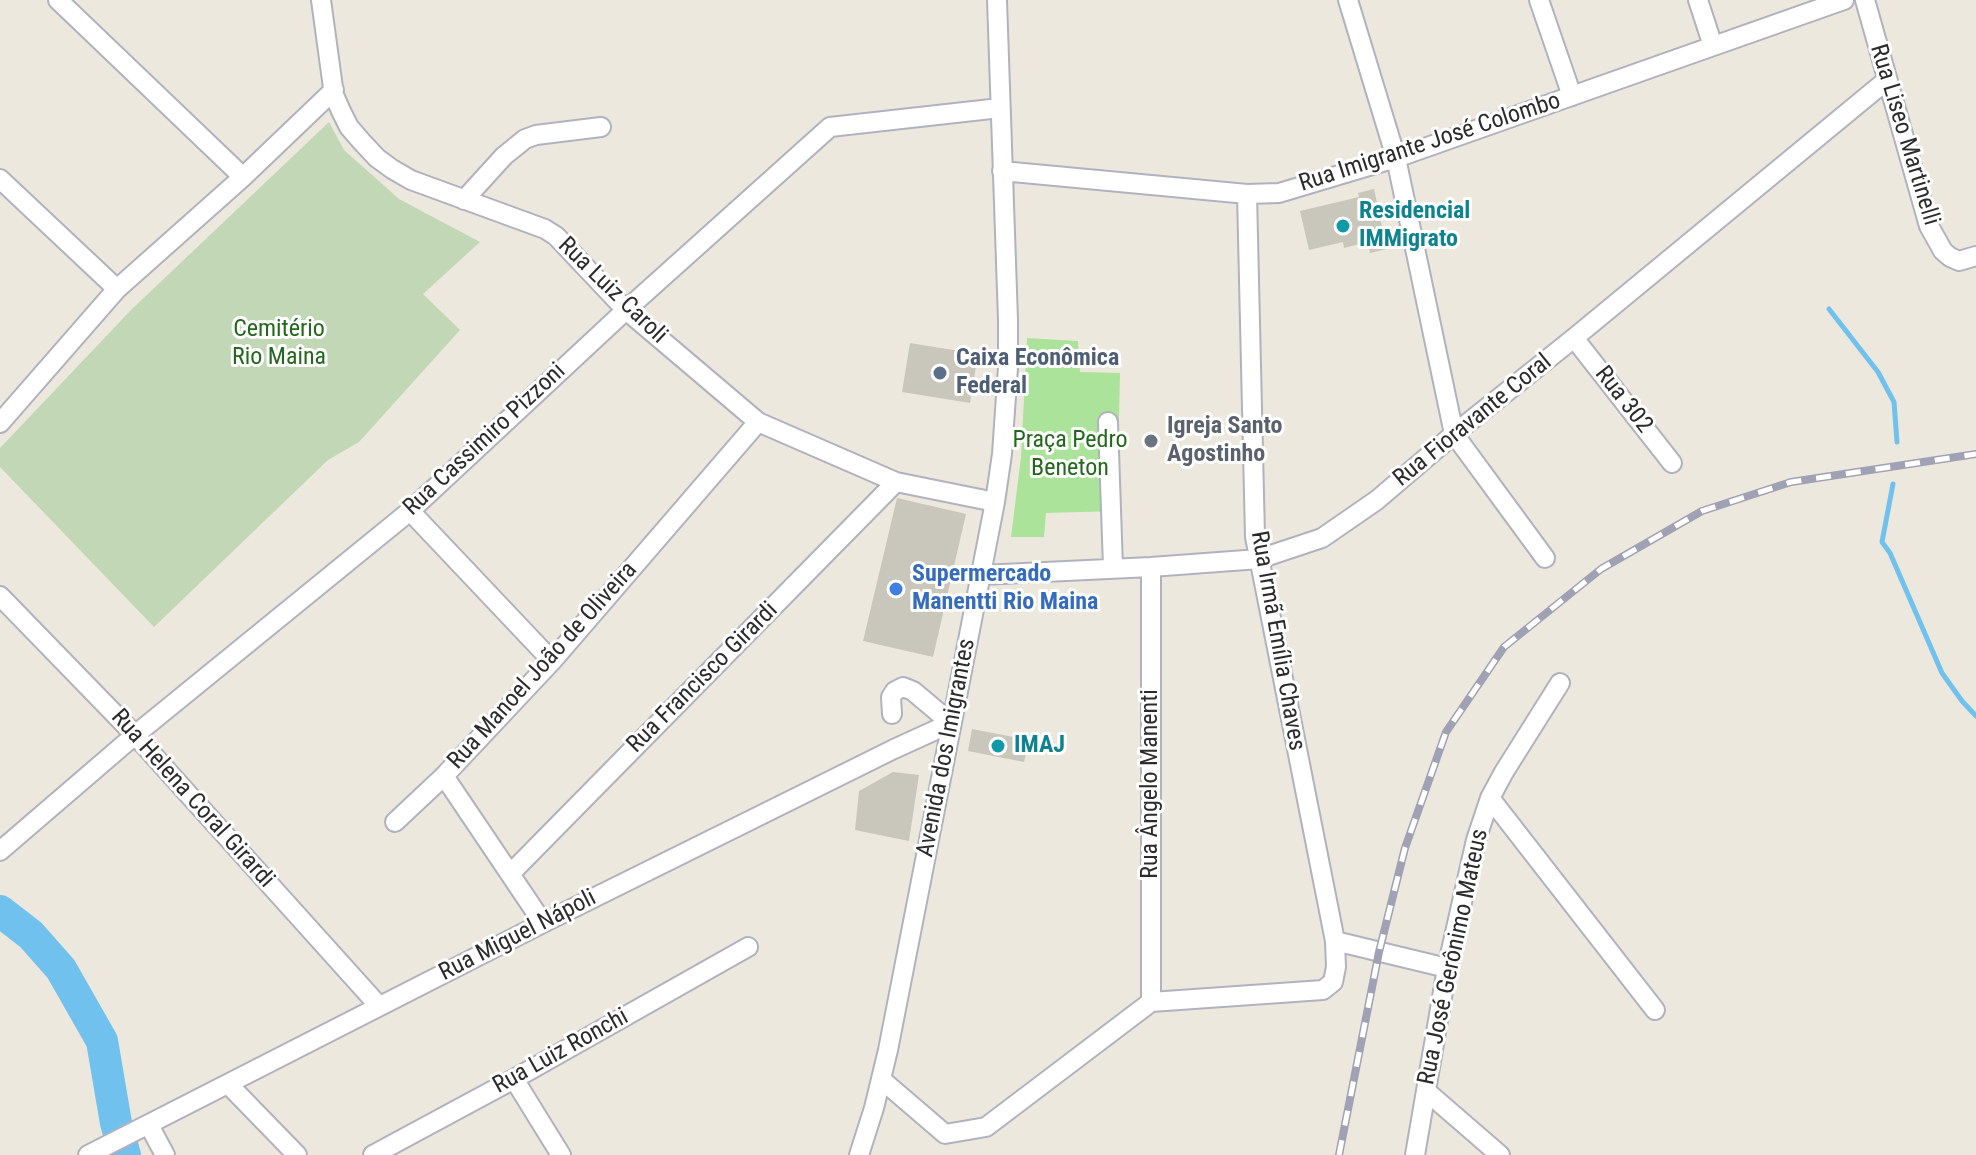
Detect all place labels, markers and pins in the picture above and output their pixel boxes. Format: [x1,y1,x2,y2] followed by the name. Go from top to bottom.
[1359,198,1470,254] place label: Residencial IMMigrato
[1334,217,1352,235] marker: Residencial IMMigrato
[956,345,1119,401] place label: Caixa Econômica Federal
[931,364,949,382] marker: Caixa Econômica Federal
[1167,413,1283,469] place label: Igreja Santo Agostinho
[1142,432,1160,450] marker: Igreja Santo Agostinho
[912,561,1098,617] place label: Supermercado Manentti Rio Maina
[887,580,905,598] marker: Supermercado Manentti Rio Maina
[1014,732,1065,760] place label: IMAJ
[989,737,1007,755] marker: IMAJ

